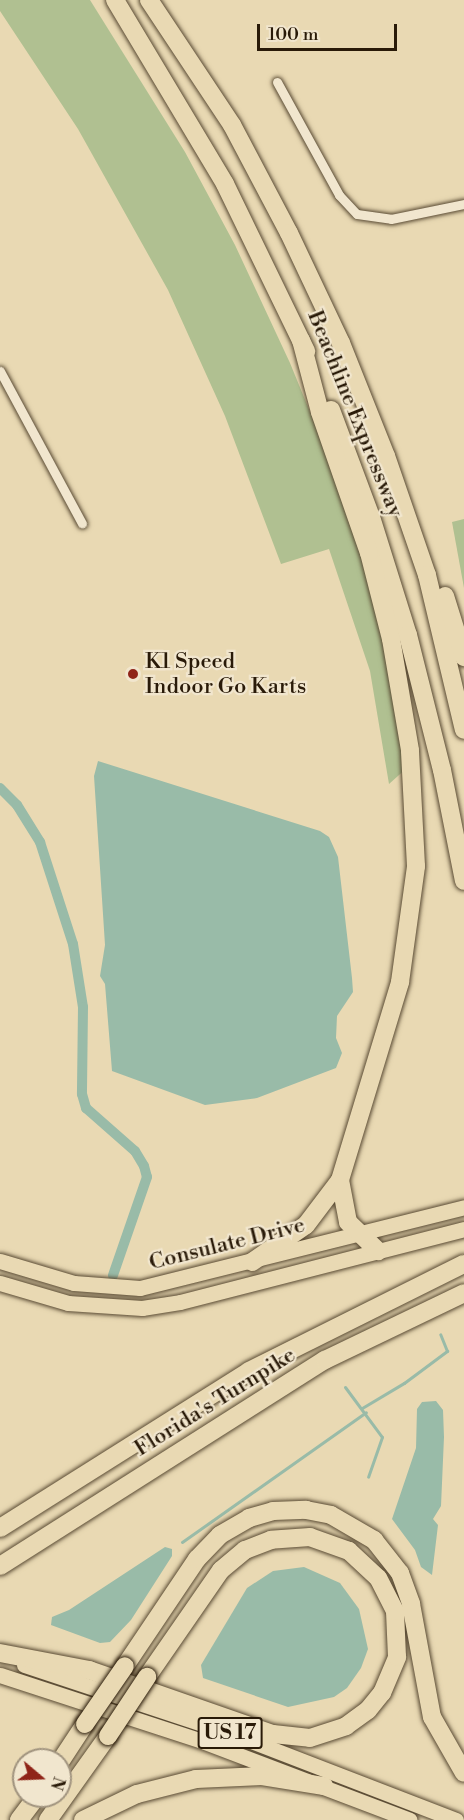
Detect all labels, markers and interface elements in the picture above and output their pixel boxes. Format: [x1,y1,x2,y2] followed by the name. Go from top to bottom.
[260,12,400,50] scale bar
[268,23,319,46] text: 100 m
[301,307,409,521] street label: Beachline Expressway
[145,648,306,700] place label: K1 Speed Indoor Go Karts
[126,667,140,681] marker: K1 Speed Indoor Go Karts
[146,1212,308,1276] street label: Consulate Drive
[130,1342,300,1462] street label: Florida's Turnpike
[197,1715,263,1751] road number: US 17
[12,1748,72,1808] north arrow
[46,1774,69,1792] text: N

